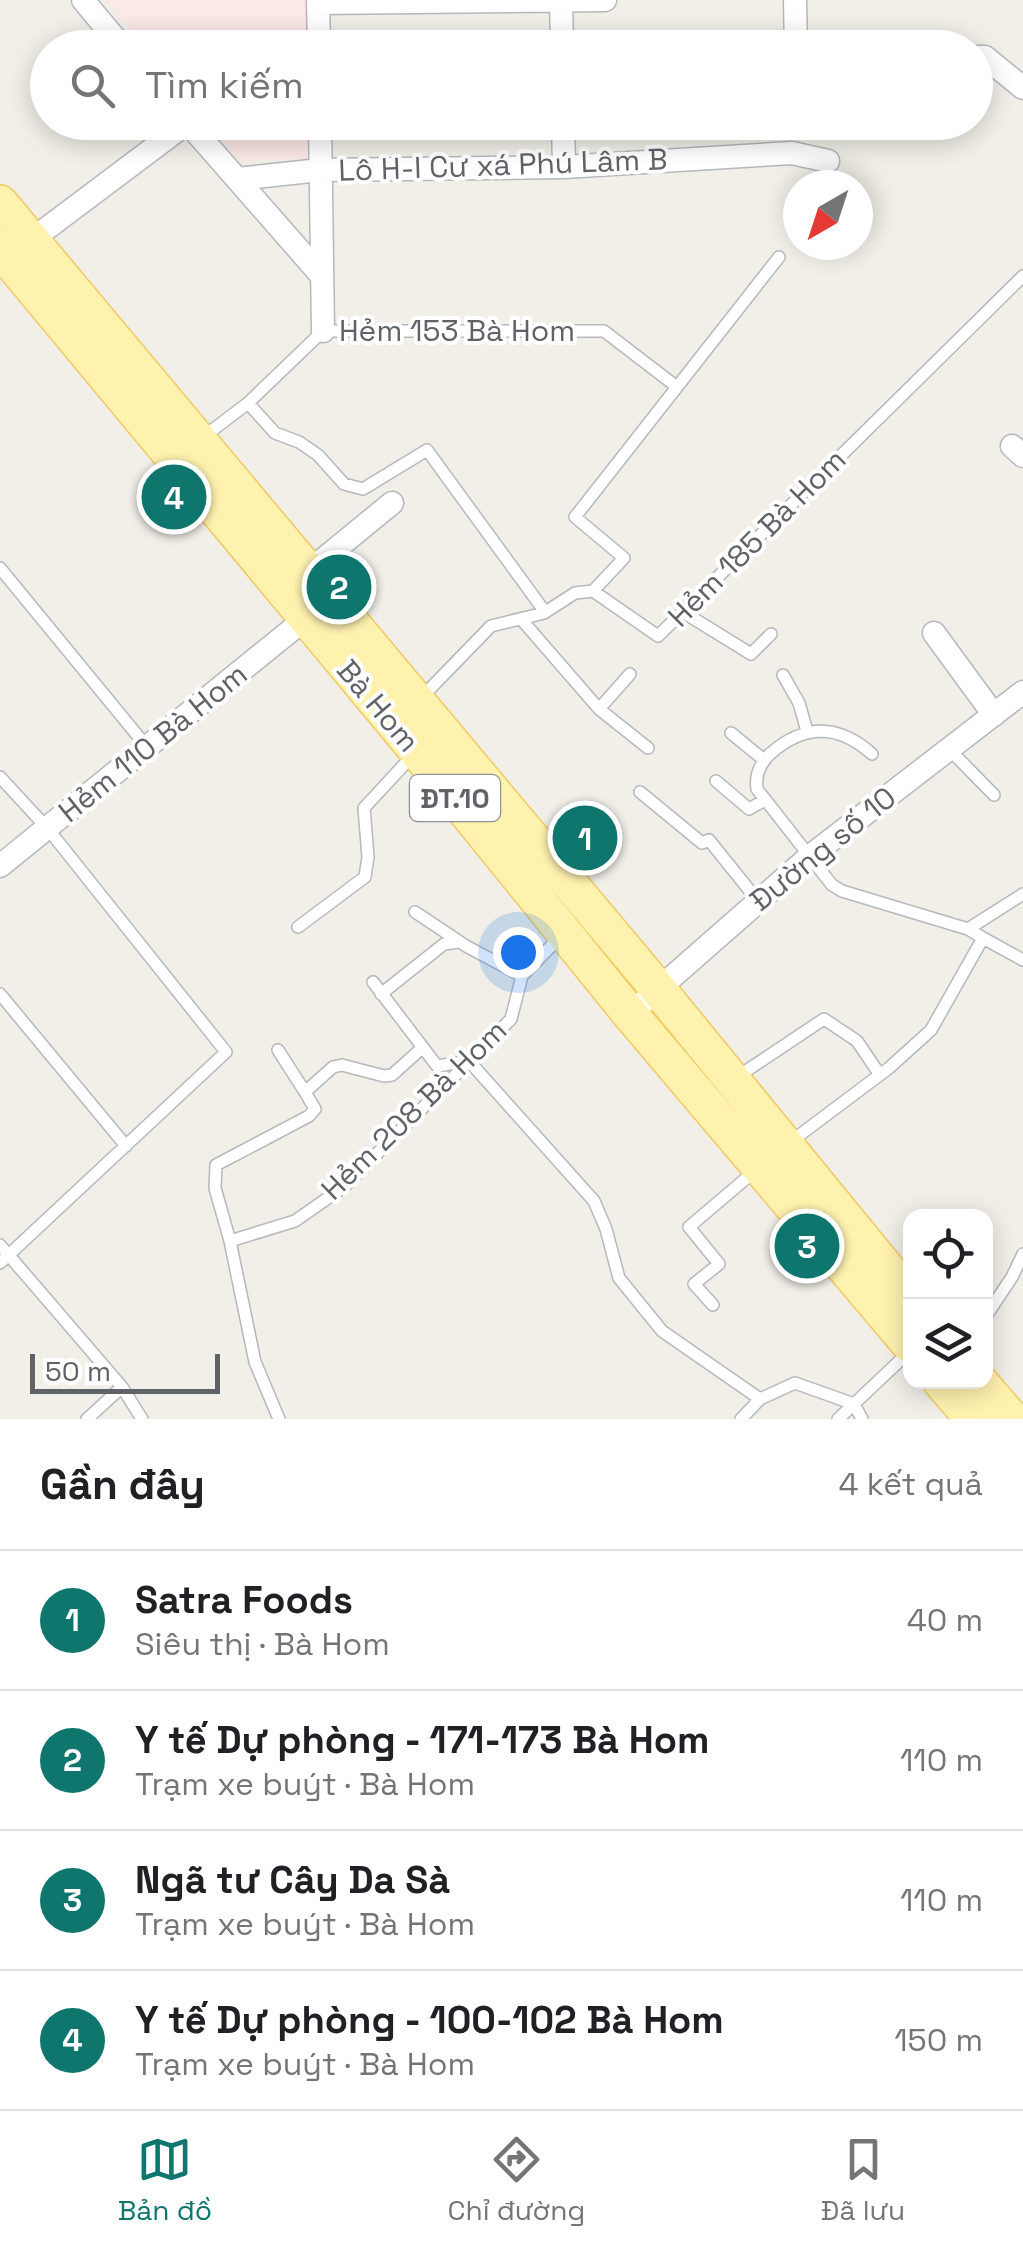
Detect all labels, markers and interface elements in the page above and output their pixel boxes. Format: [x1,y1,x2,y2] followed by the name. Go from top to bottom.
[30,30,993,140] search box
[65,58,120,113] icon: search
[145,61,304,109] text: Tìm kiếm
[338,139,668,190] street label: Lô H-I Cư xá Phú Lâm B
[783,170,873,260] north arrow
[339,311,575,350] street label: Hẻm 153 Bà Hom
[659,440,854,635] street label: Hẻm 185 Bà Hom
[142,460,206,534] pin: 4
[306,550,372,624] pin: 2
[328,651,428,760] street label: Bà Hom
[50,655,255,831] street label: Hẻm 110 Bà Hom
[410,775,500,821] road number: ĐT.10
[742,778,904,919] street label: Đường số 10
[552,800,618,876] pin: 1
[493,927,544,978] your location
[313,1011,515,1208] street label: Hẻm 208 Bà Hom
[774,1208,840,1284] pin: 3
[903,1209,993,1389] map controls
[903,1209,993,1299] button: locate
[903,1299,993,1389] button: layers
[30,1349,220,1394] scale bar
[45,1353,111,1389] text: 50 m
[40,1458,205,1511] text: Gần đây
[839,1464,983,1504] text: 4 kết quả
[135,1576,353,1624] text: Satra Foods
[65,1600,80,1640] text: 1
[907,1600,983,1640] text: 40 m
[135,1624,390,1664] text: Siêu thị · Bà Hom
[135,1716,709,1764] text: Y tế Dự phòng - 171-173 Bà Hom
[63,1740,82,1780] text: 2
[900,1740,983,1780] text: 110 m
[135,1764,475,1804] text: Trạm xe buýt · Bà Hom
[135,1856,450,1904] text: Ngã tư Cây Da Sà
[63,1880,82,1920] text: 3
[900,1880,983,1920] text: 110 m
[135,1904,475,1944] text: Trạm xe buýt · Bà Hom
[135,1996,724,2044] text: Y tế Dự phòng - 100-102 Bà Hom
[62,2020,83,2060] text: 4
[894,2020,983,2060] text: 150 m
[135,2044,475,2084] text: Trạm xe buýt · Bà Hom
[118,2132,212,2228] tab: Bản đồ
[448,2132,585,2228] tab: Chỉ đường
[821,2132,905,2228] tab: Đã lưu

